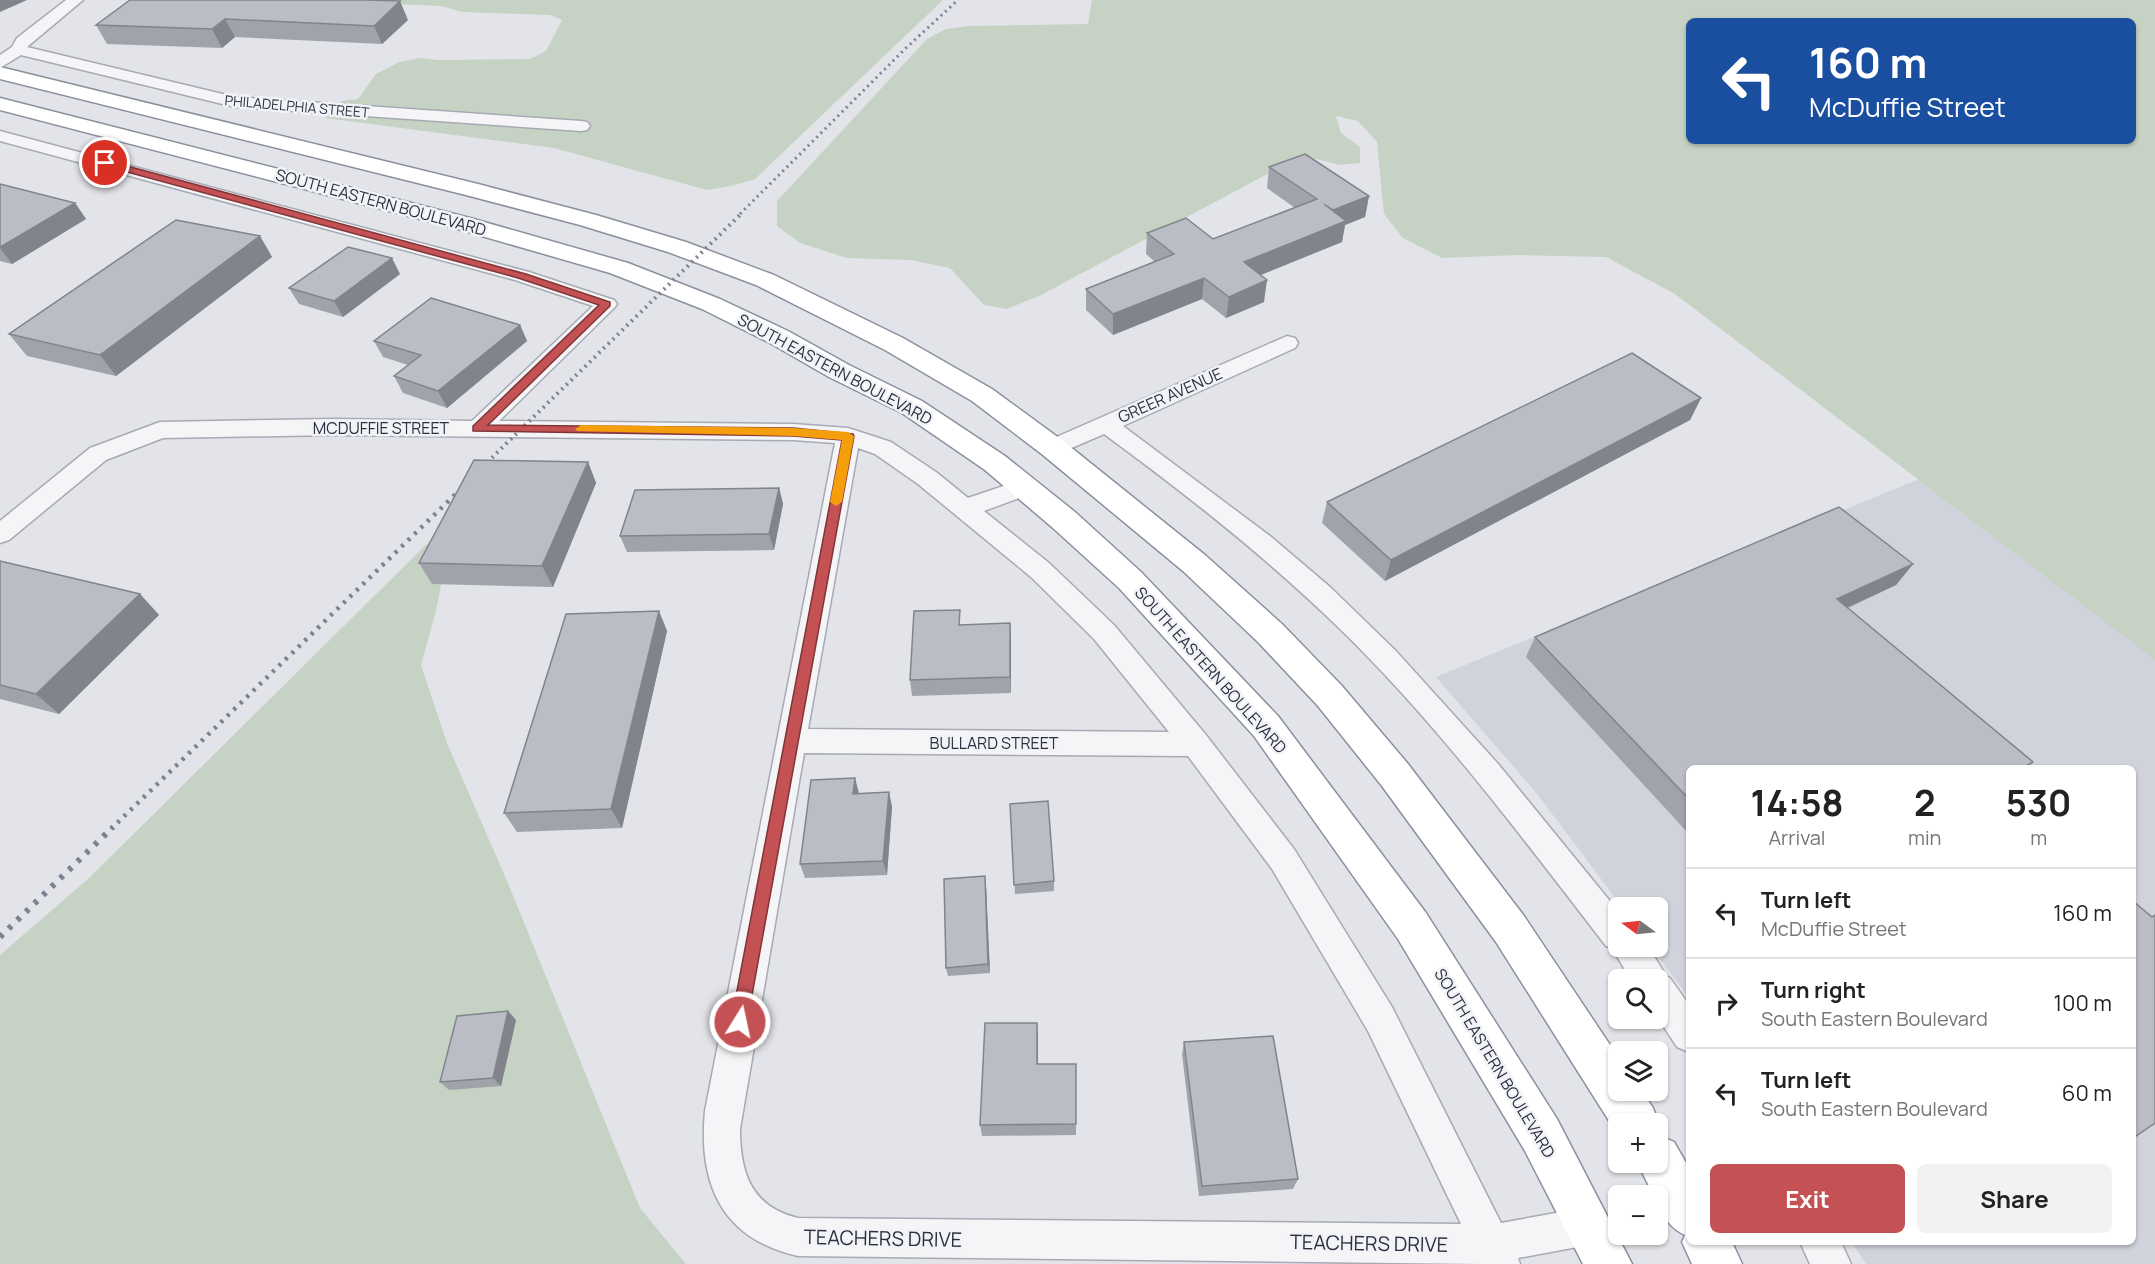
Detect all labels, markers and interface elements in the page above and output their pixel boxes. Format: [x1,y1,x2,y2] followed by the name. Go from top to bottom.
[1809,33,1927,91] text: 160 m
[1710,42,1788,120] icon: left
[1809,88,2006,125] text: McDuffie Street
[224,90,371,122] street label: PHILADELPHIA STREET
[79,137,130,188] pin
[88,146,121,179] icon: arrive
[273,163,489,241] street label: SOUTH EASTERN BOULEVARD
[734,308,936,430] street label: SOUTH EASTERN BOULEVARD
[1114,362,1226,428] street label: GREER AVENUE
[313,417,450,439] street label: MCDUFFIE STREET
[1130,582,1292,758] street label: SOUTH EASTERN BOULEVARD
[930,732,1059,754] street label: BULLARD STREET
[1750,778,1844,827] text: 14:58
[1914,778,1935,827] text: 2
[2006,778,2072,827] text: 530
[1768,824,1826,851] text: Arrival
[1908,824,1941,851] text: min
[2030,824,2047,851] text: m
[1761,885,1851,915] text: Turn left
[1608,897,1668,957] north arrow
[1608,897,1668,1245] map controls
[1710,897,1743,930] icon: left
[2053,898,2112,928] text: 160 m
[1761,915,1907,942] text: McDuffie Street
[1430,964,1561,1162] street label: SOUTH EASTERN BOULEVARD
[1608,969,1668,1029] button: search
[1761,975,1866,1005] text: Turn right
[1710,987,1743,1020] icon: right
[2054,988,2112,1018] text: 100 m
[708,990,772,1054] position arrow
[1761,1005,1988,1032] text: South Eastern Boulevard
[1608,1041,1668,1101] button: layers
[1761,1065,1851,1095] text: Turn left
[1710,1077,1743,1110] icon: left
[2062,1078,2112,1108] text: 60 m
[1761,1095,1988,1122] text: South Eastern Boulevard
[1608,1113,1668,1173] button: +
[1710,1164,1905,1233] button: Exit
[1917,1164,2112,1233] button: Share
[1608,1185,1668,1245] button: −
[804,1223,962,1253] street label: TEACHERS DRIVE
[1290,1228,1448,1258] street label: TEACHERS DRIVE

